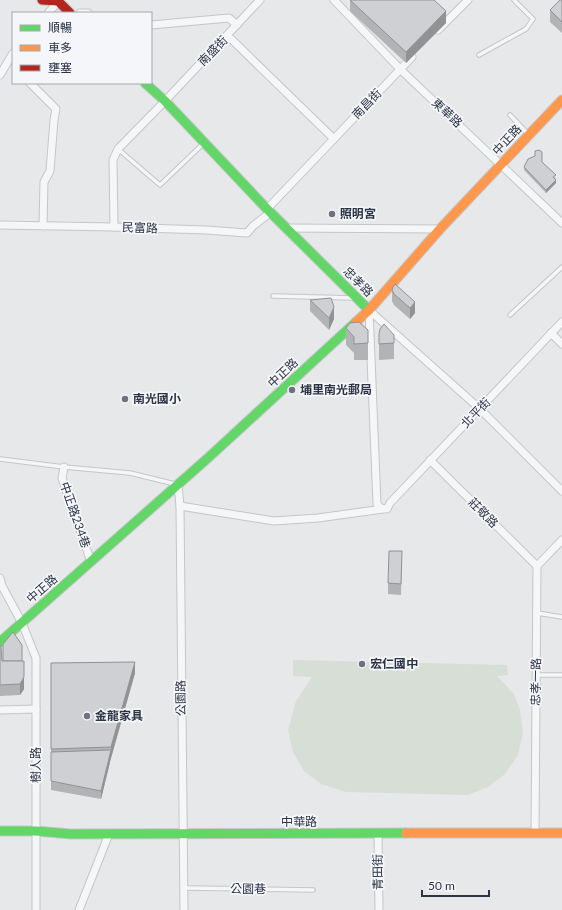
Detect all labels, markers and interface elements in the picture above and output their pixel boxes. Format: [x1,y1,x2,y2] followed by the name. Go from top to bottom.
[12,12,152,84] legend
[48,20,72,35] text: 順暢
[195,32,231,69] street label: 南盛街
[48,40,72,55] text: 車多
[48,60,72,75] text: 壅塞
[349,85,385,122] street label: 南昌街
[429,95,466,130] street label: 東華路
[489,121,524,158] street label: 中正路
[340,206,376,221] place label: 照明宮
[327,209,337,219] marker: 照明宮
[122,219,158,236] street label: 民富路
[340,264,376,300] street label: 忠孝路
[264,355,301,390] street label: 中正路
[300,382,372,397] place label: 埔里南光郵局
[287,385,297,395] marker: 埔里南光郵局
[133,391,181,406] place label: 南光國小
[120,394,130,404] marker: 南光國小
[458,394,494,431] street label: 北平街
[57,480,94,550] street label: 中正路234巷
[465,495,501,531] street label: 莊敬路
[23,571,60,606] street label: 中正路
[370,656,418,671] place label: 宏仁國中
[528,658,543,706] street label: 忠孝一路
[357,659,367,669] marker: 宏仁國中
[173,680,188,716] street label: 公園路
[95,708,143,723] place label: 金龍家具
[82,711,92,721] marker: 金龍家具
[28,747,43,783] street label: 樹人路
[281,814,317,829] street label: 中華路
[370,854,385,890] street label: 青田街
[422,872,489,898] scale bar
[428,878,455,893] text: 50 m
[230,881,266,896] street label: 公園巷

